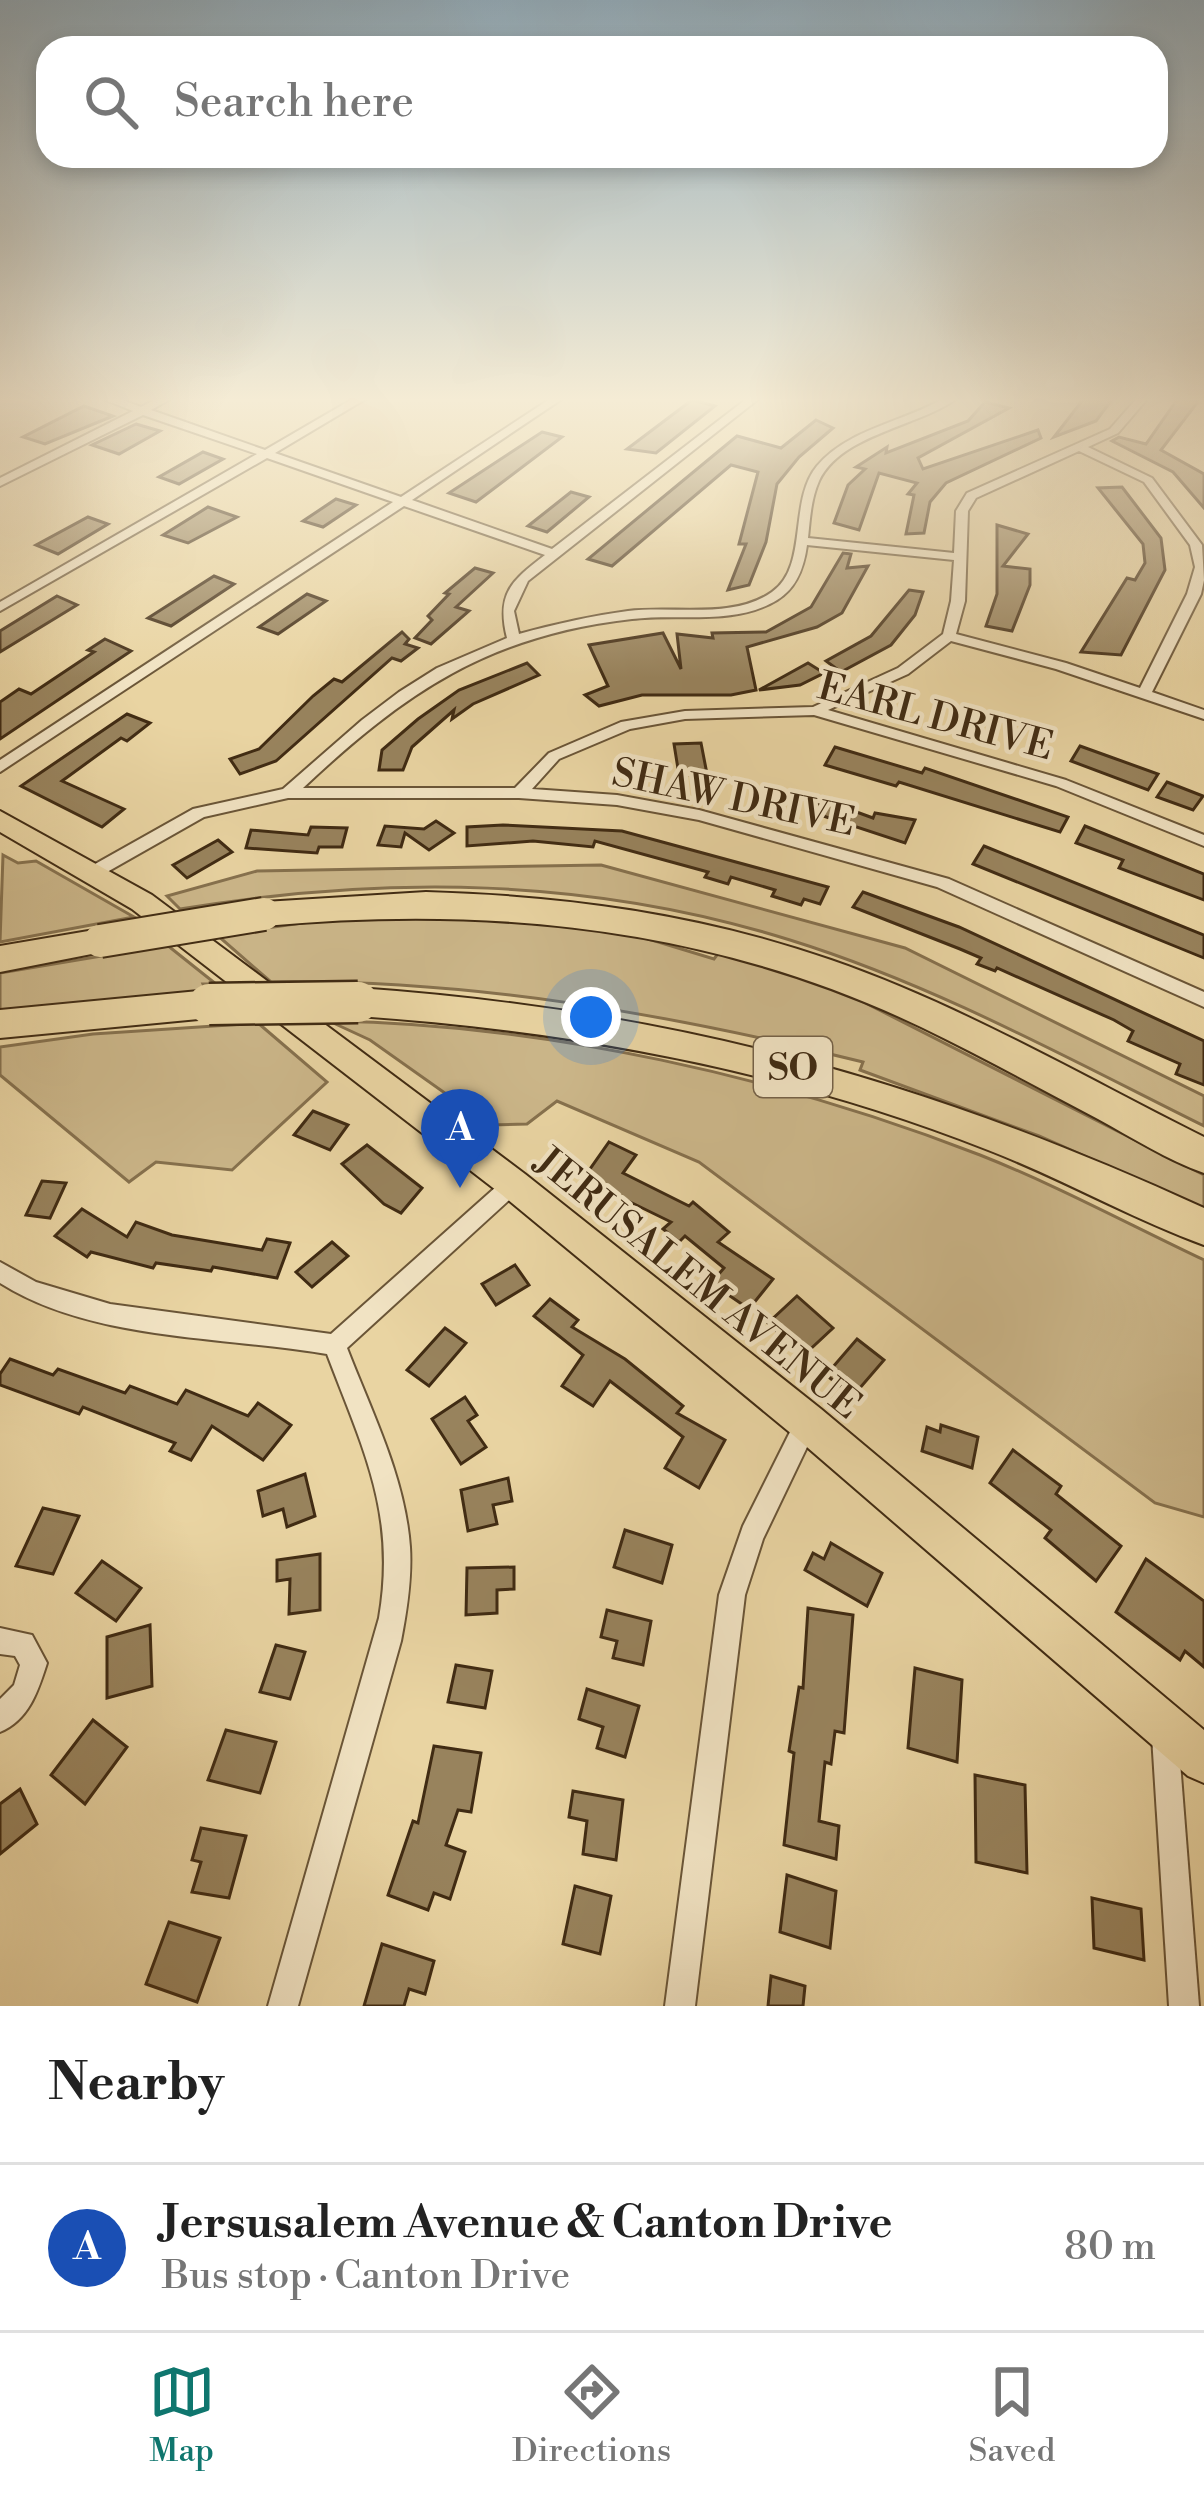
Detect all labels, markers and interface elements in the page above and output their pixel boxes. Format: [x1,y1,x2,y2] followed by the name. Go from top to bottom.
[36,36,1168,168] search box
[78,69,144,135] icon: search
[174,74,414,131] text: Search here
[812,663,1058,772] street label: EARL DRIVE
[608,749,859,848] street label: SHAW DRIVE
[561,987,621,1047] your location
[754,1037,832,1097] road number: SO
[421,1089,499,1188] pin: A
[523,1136,870,1430] street label: JERUSALEM AVENUE
[48,2052,224,2116] text: Nearby
[162,2195,893,2252] text: Jersusalem Avenue & Canton Drive
[73,2223,101,2272] text: A
[1064,2223,1156,2272] text: 80 m
[162,2252,570,2301] text: Bus stop · Canton Drive
[149,2359,215,2472] tab: Map
[512,2359,671,2472] tab: Directions
[969,2359,1055,2472] tab: Saved

